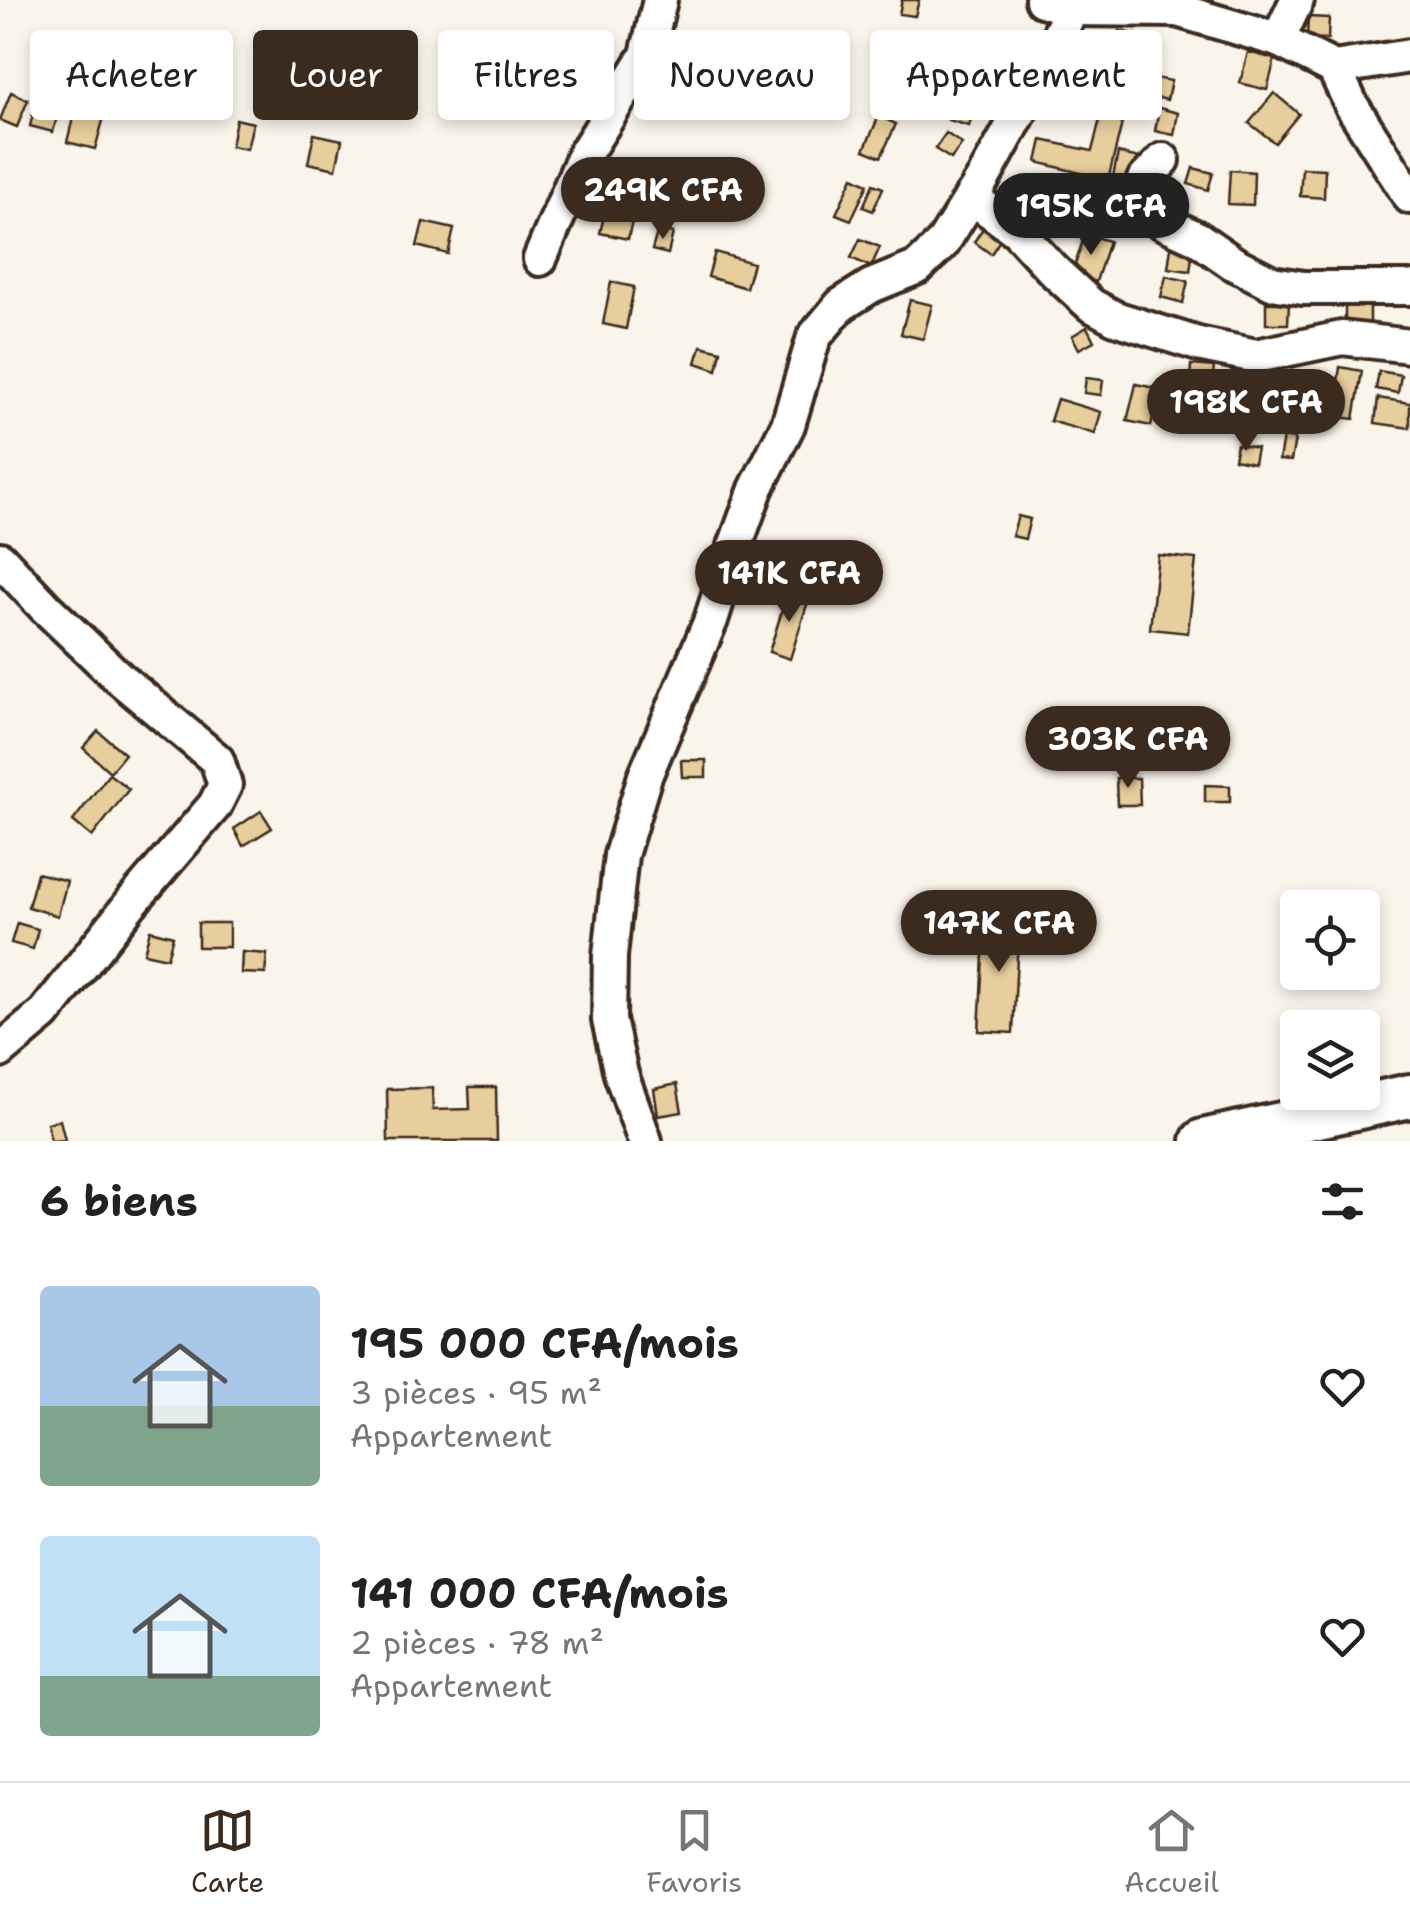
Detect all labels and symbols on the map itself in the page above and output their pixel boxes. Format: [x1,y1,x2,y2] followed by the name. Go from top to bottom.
[560,157,766,242] pin: 249K CFA
[988,173,1194,258] pin: 195K CFA
[1143,369,1349,454] pin: 198K CFA
[686,540,892,625] pin: 141K CFA
[1025,706,1231,791] pin: 303K CFA
[896,890,1102,975] pin: 147K CFA

